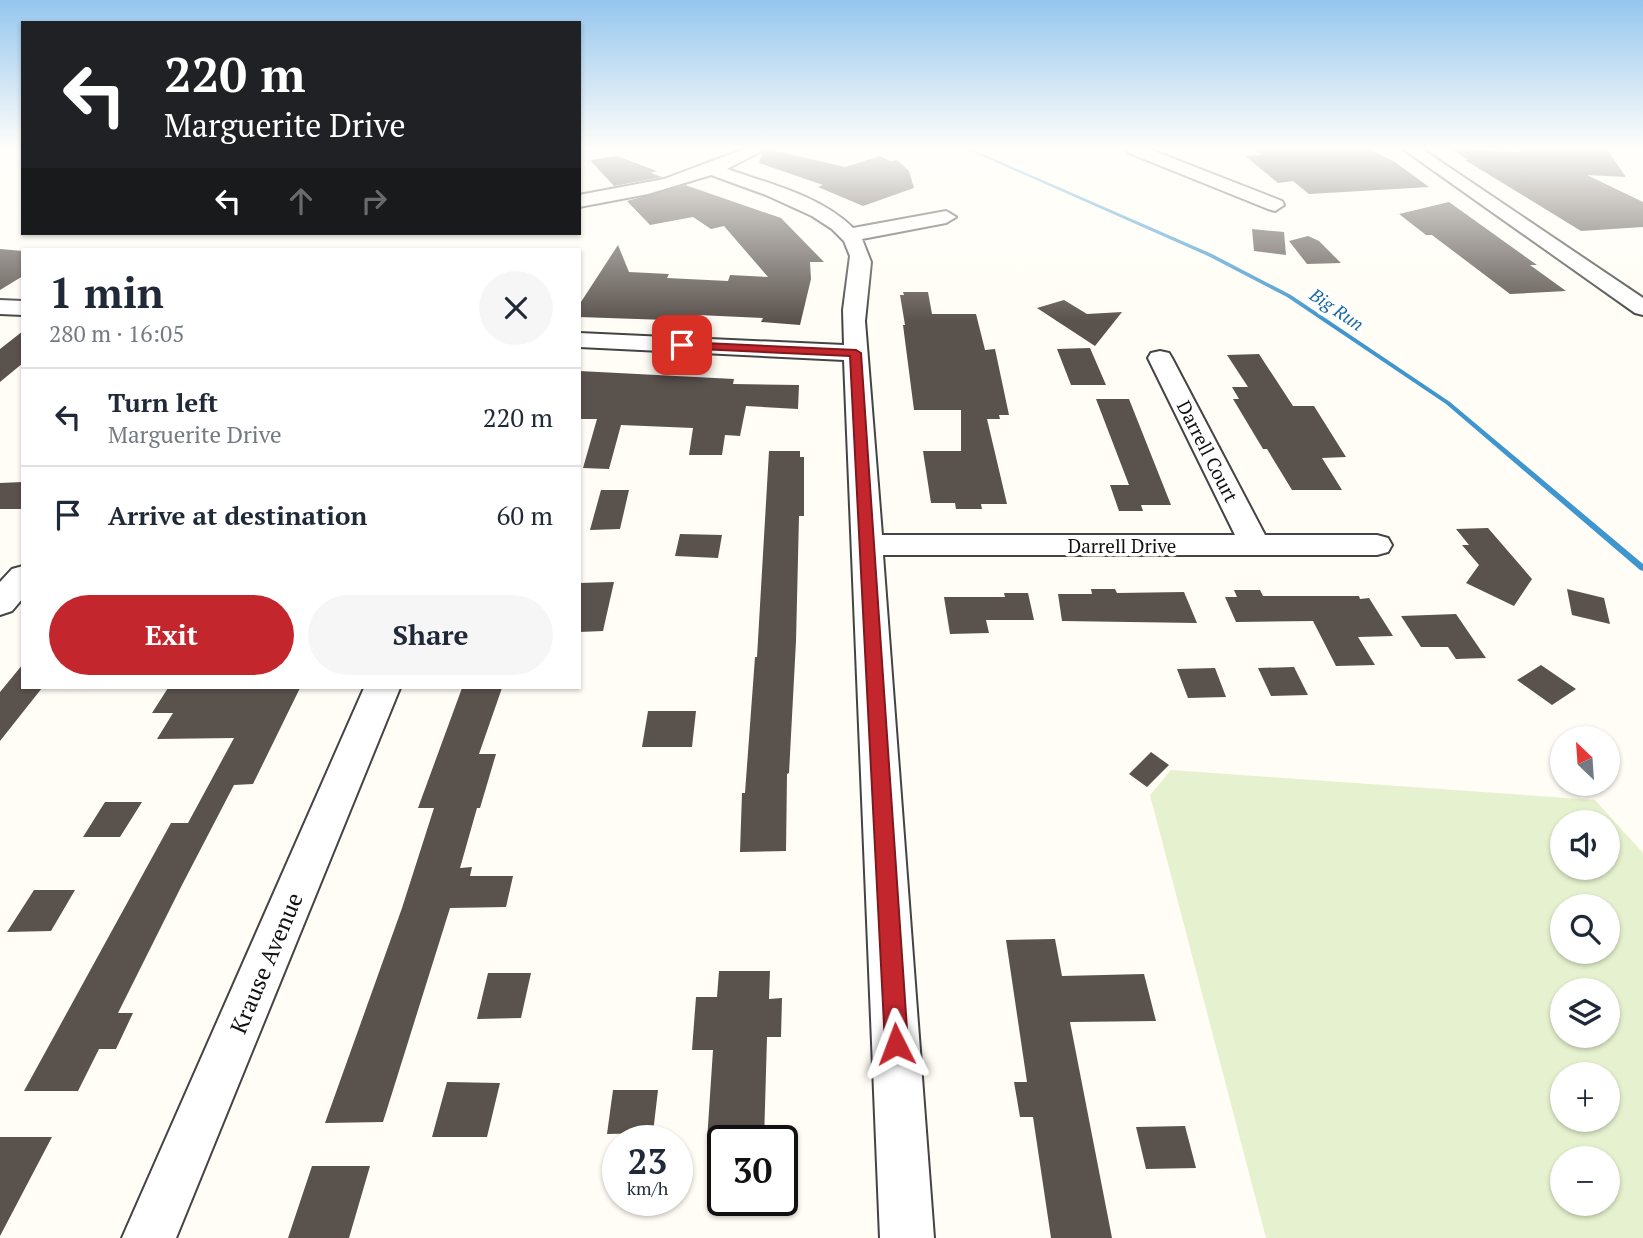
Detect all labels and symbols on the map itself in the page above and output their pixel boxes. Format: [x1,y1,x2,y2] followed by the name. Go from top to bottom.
[1305,282,1369,336] water label: Big Run
[652,315,712,375] pin
[1172,396,1244,506] street label: Darrell Court
[1068,533,1176,558] street label: Darrell Drive
[1550,726,1620,796] north arrow
[222,888,310,1038] street label: Krause Avenue
[859,1007,933,1081] position arrow
[707,1125,798,1216] speed limit sign: 30

